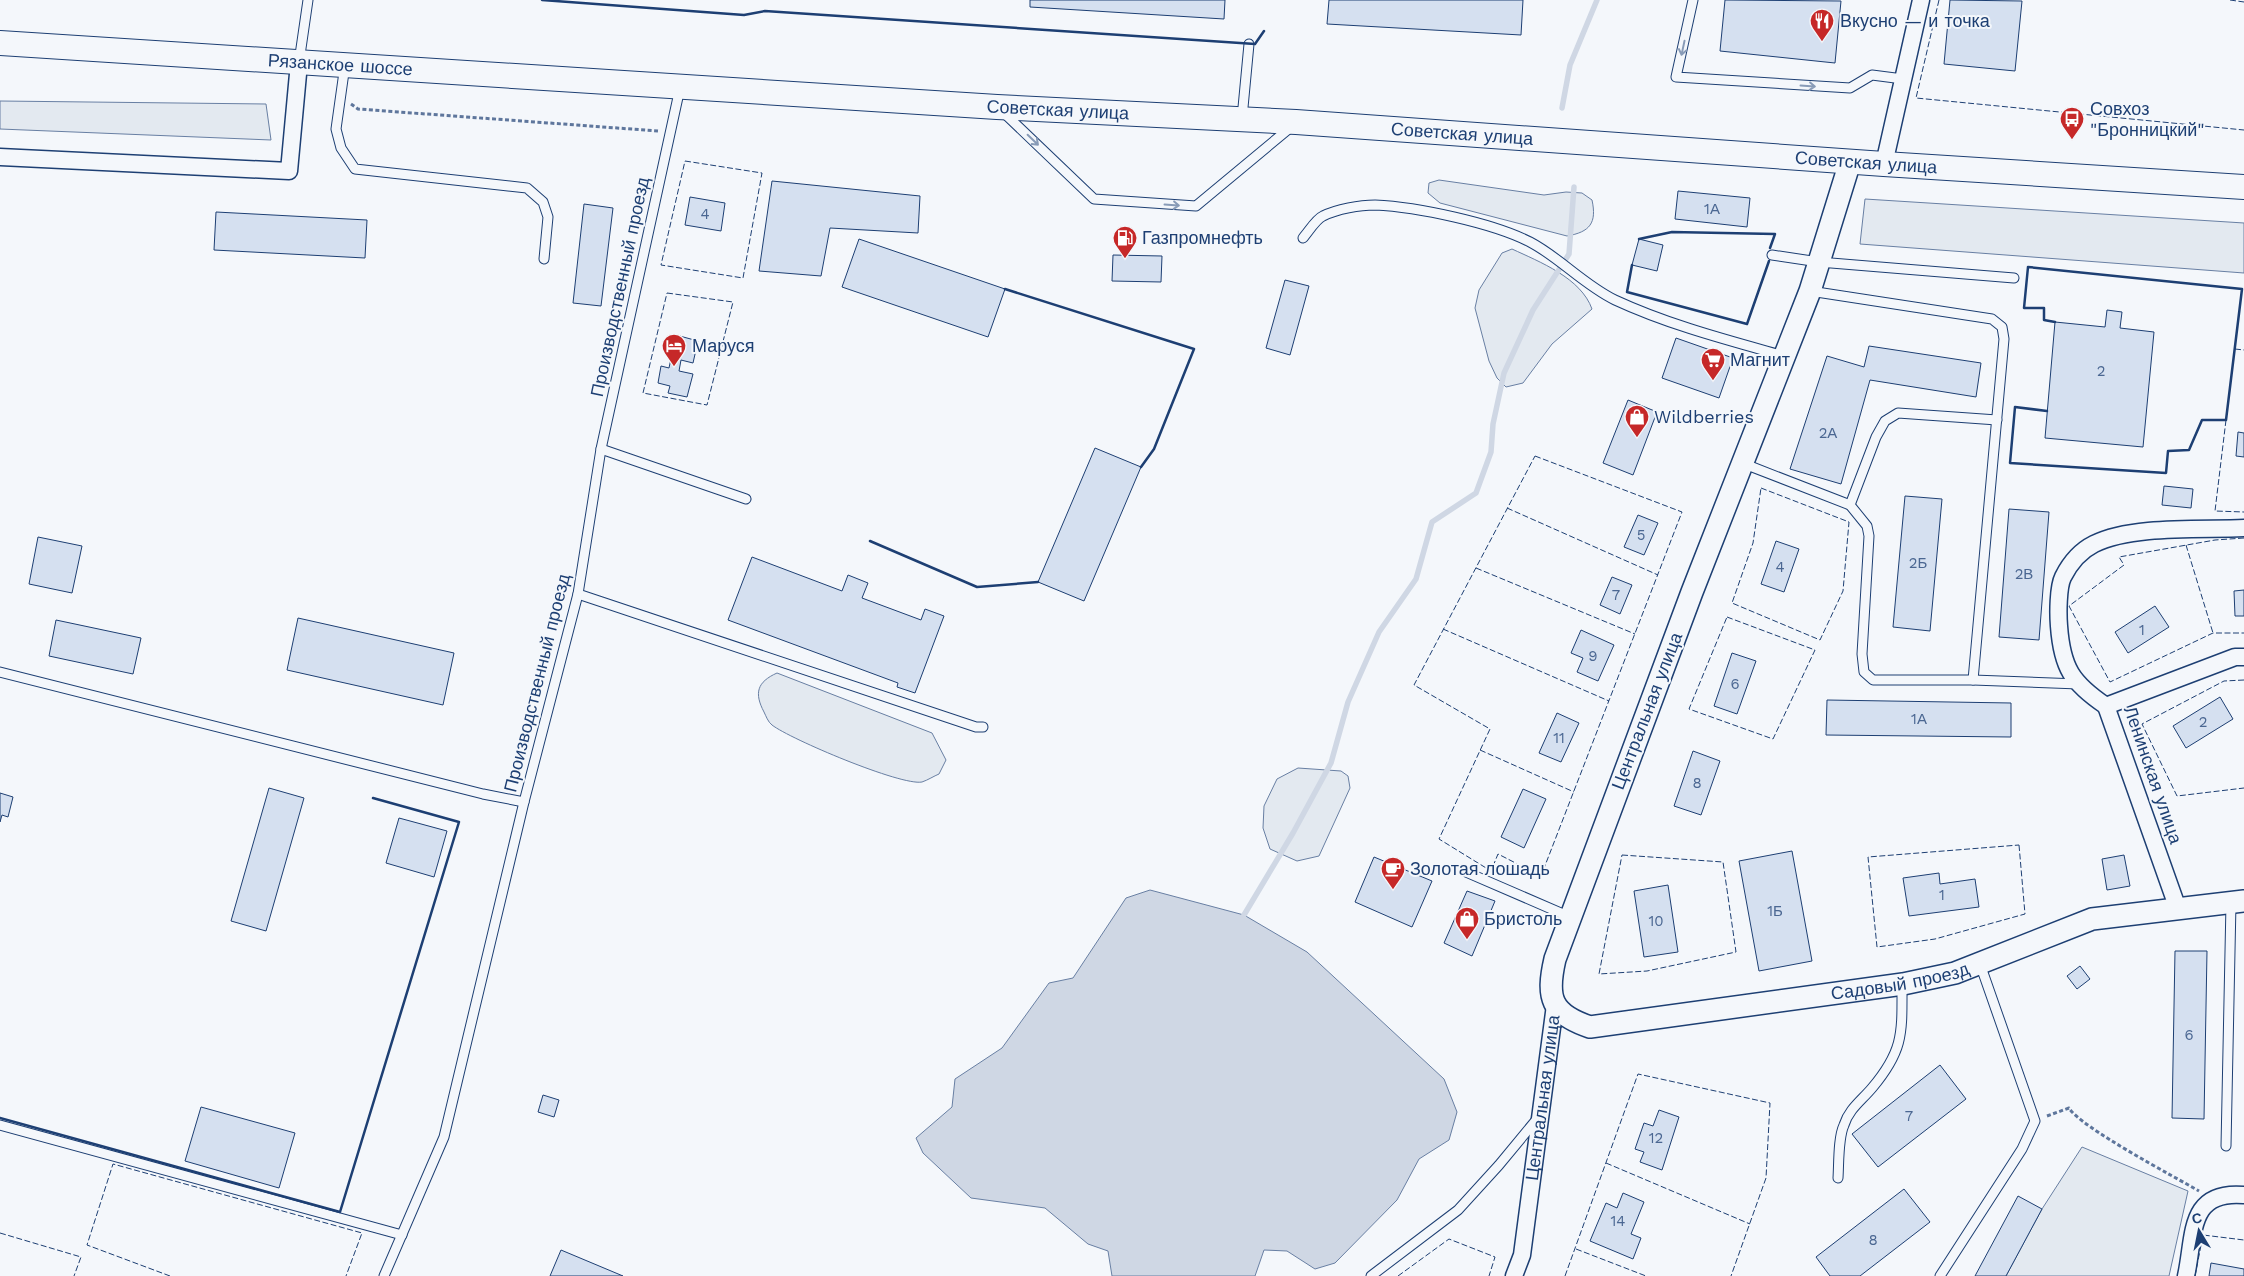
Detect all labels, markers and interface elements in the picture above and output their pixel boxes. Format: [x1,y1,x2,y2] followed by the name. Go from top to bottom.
[1809,8,1835,42] restaurant icon: Вкусно — и точка
[1840,10,1991,31] place label: Вкусно — и точка
[1678,39,1687,55] one-way arrow
[267,49,413,79] street label: Рязанское шоссе
[1800,81,1816,90] one-way arrow
[986,95,1131,124] street label: Советская улица
[2090,98,2205,140] place label: Совхоз "Бронницкий"
[2059,106,2085,140] bus stop icon: Совхоз "Бронницкий"
[1390,118,1535,149] street label: Советская улица
[1026,134,1039,146] one-way arrow
[1794,147,1939,177] street label: Советская улица
[586,175,653,399] street label: Производственный проезд
[1163,200,1179,209] one-way arrow
[1704,200,1720,218] house number: 1А
[700,205,710,223] house number: 4
[1112,225,1138,259] fuel station icon: Газпромнефть
[1142,227,1263,248] place label: Газпромнефть
[661,333,687,367] hotel icon: Маруся
[692,335,755,356] place label: Маруся
[1700,347,1726,381] supermarket icon: Магнит
[1730,349,1790,370] place label: Магнит
[2097,362,2105,380] house number: 2
[1624,404,1650,438] shop icon: Wildberries
[1654,406,1754,427] place label: Wildberries
[1819,424,1837,442] house number: 2А
[1637,526,1645,544] house number: 5
[1909,554,1927,572] house number: 2Б
[1775,558,1785,576] house number: 4
[2015,565,2033,583] house number: 2В
[499,571,574,794] street label: Производственный проезд
[1612,586,1620,604] house number: 7
[2139,621,2145,639] house number: 1
[1607,628,1687,792] street label: Центральная улица
[1588,647,1598,665] house number: 9
[1730,675,1740,693] house number: 6
[2120,703,2187,847] street label: Ленинская улица
[1911,710,1927,728] house number: 1А
[2199,713,2207,731] house number: 2
[1553,729,1565,747] house number: 11
[1692,774,1702,792] house number: 8
[1380,856,1406,890] cafe icon: Золотая лошадь
[1410,858,1550,879] place label: Золотая лошадь
[1939,886,1945,904] house number: 1
[1767,902,1783,920] house number: 1Б
[1454,906,1480,940] shop icon: Бристоль
[1484,908,1562,929] place label: Бристоль
[1648,912,1664,930] house number: 10
[1829,957,1972,1004] street label: Садовый проезд
[1521,1013,1564,1182] street label: Центральная улица
[2184,1026,2194,1044] house number: 6
[1905,1107,1913,1125] house number: 7
[1649,1129,1663,1147] house number: 12
[2174,1206,2224,1256] north arrow
[2190,1209,2203,1227] text: С
[1610,1212,1626,1230] house number: 14
[1868,1231,1878,1249] house number: 8

